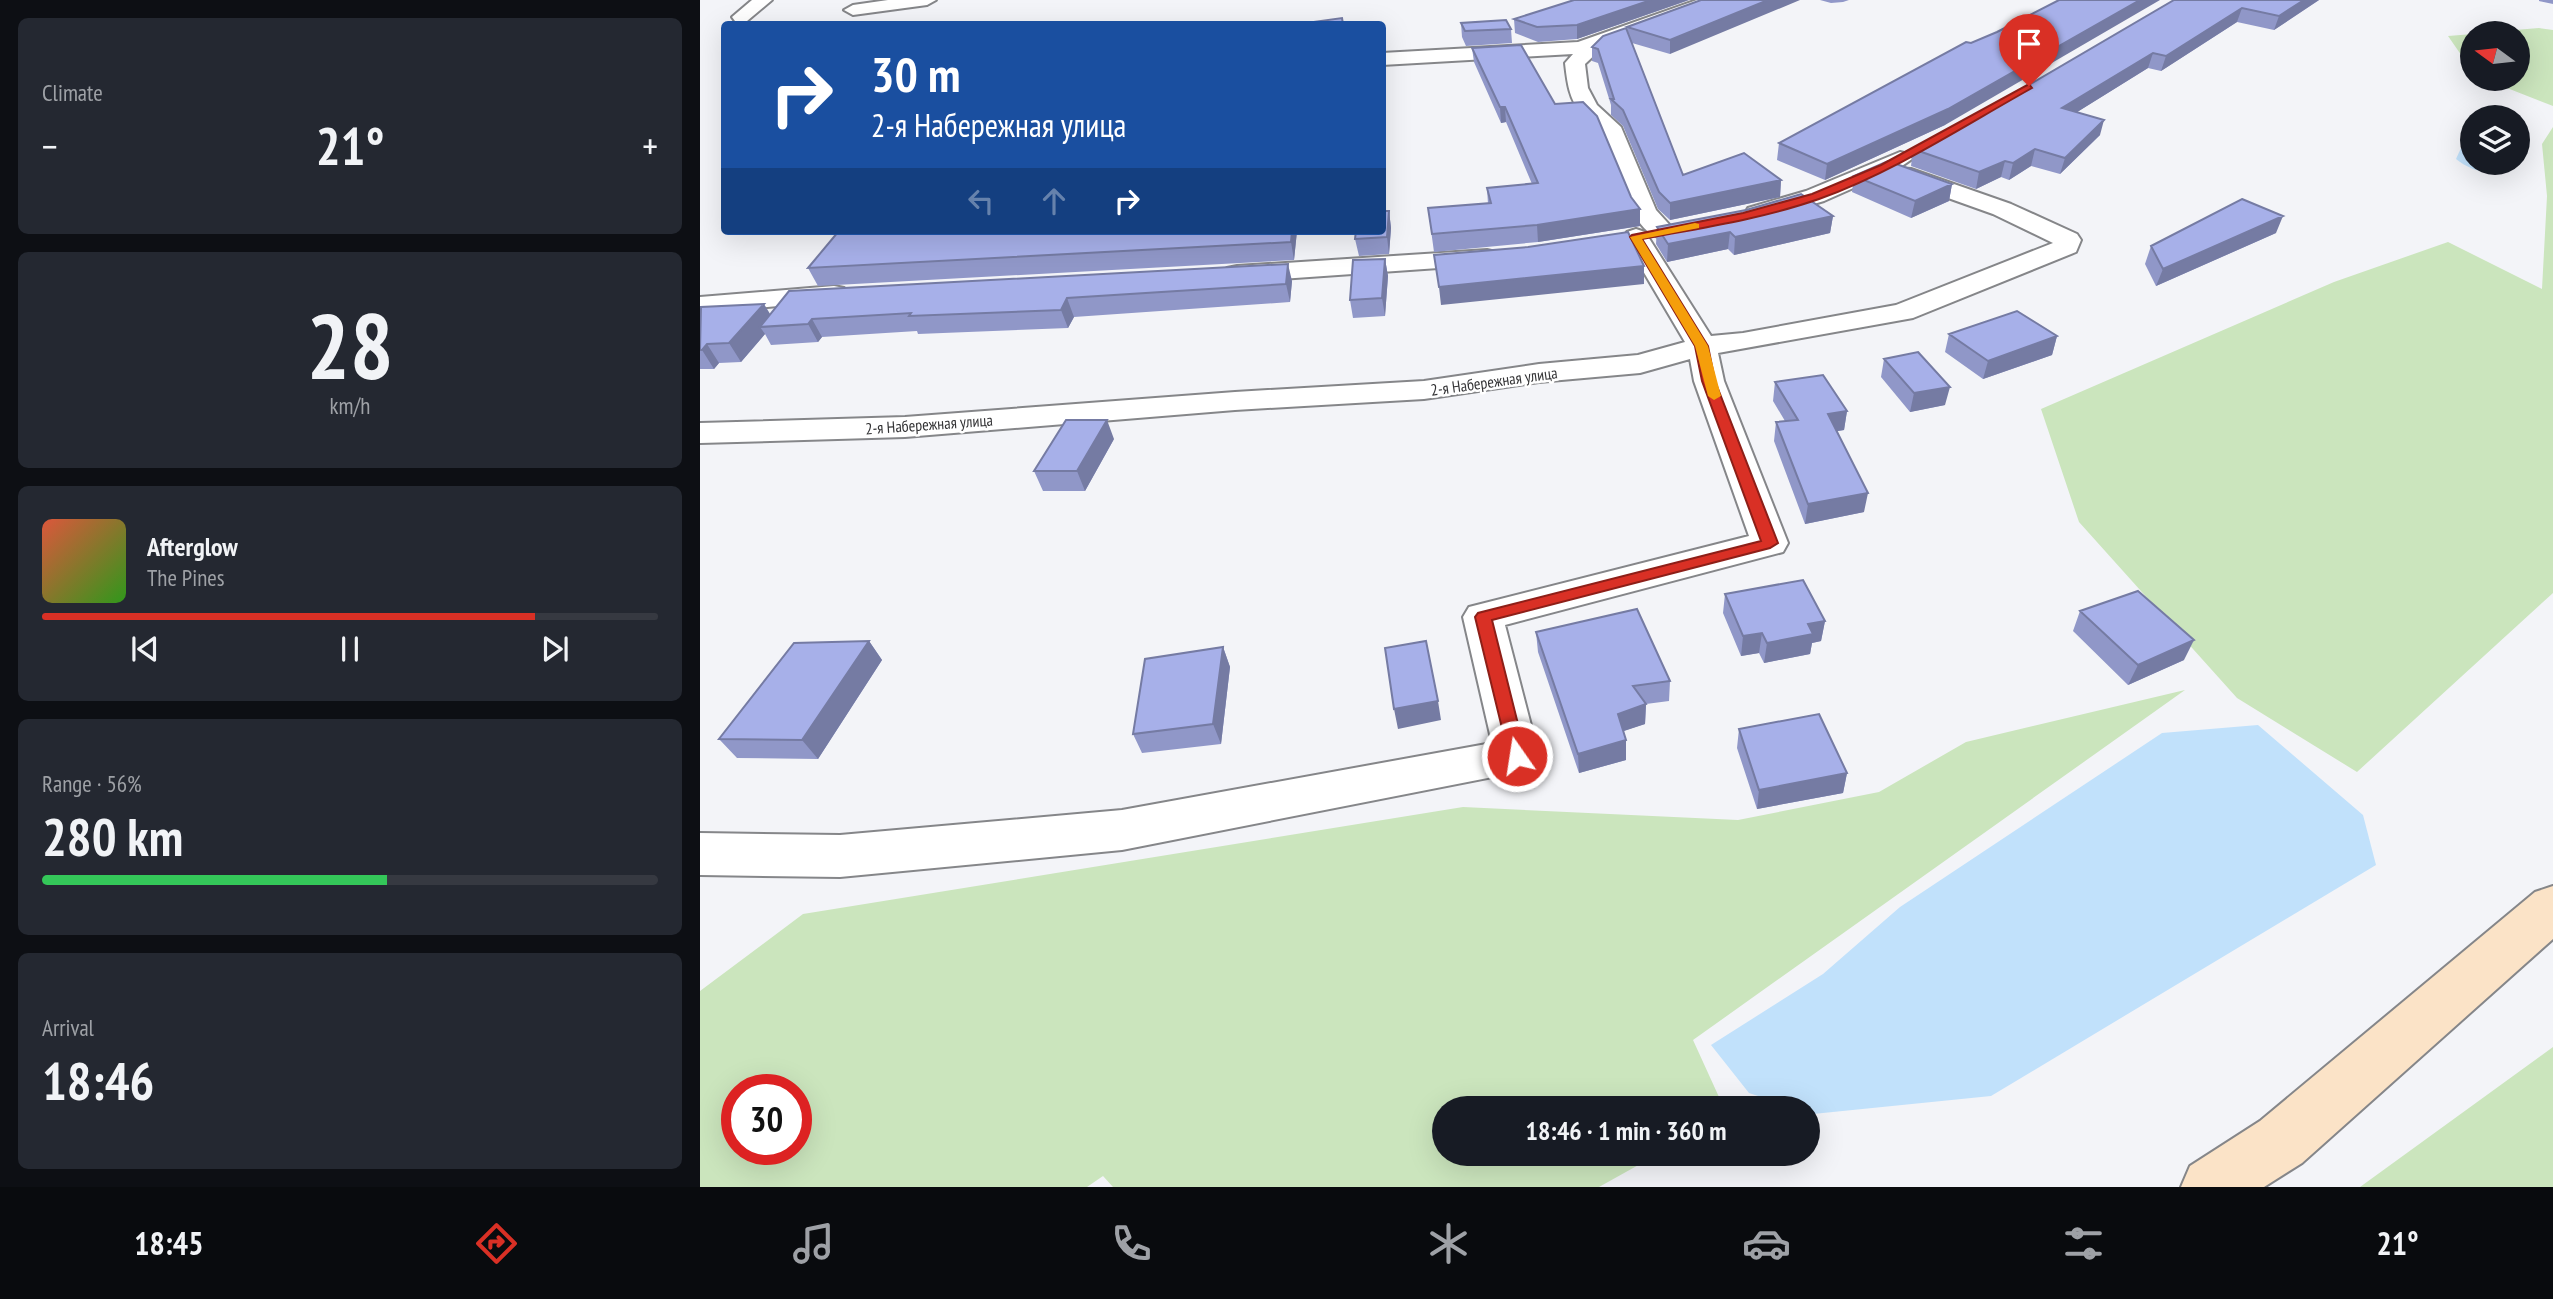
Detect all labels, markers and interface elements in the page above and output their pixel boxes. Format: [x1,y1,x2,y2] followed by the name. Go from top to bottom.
[1999,14,2059,86] pin
[2460,21,2530,91] north arrow
[2460,21,2530,175] map controls
[2010,25,2048,63] icon: arrive
[871,42,960,106] text: 30 m
[756,49,847,140] icon: right
[42,78,103,107] text: Climate
[871,104,1126,146] text: 2-я Набережная улица
[2460,105,2530,175] button: layers
[316,112,384,179] text: 21°
[42,121,58,170] text: −
[642,121,658,170] text: +
[962,182,1000,220] icon: left
[1035,182,1073,220] icon: ahead
[1108,182,1146,220] icon: right
[307,286,394,404] text: 28
[1429,362,1559,400] street label: 2-я Набережная улица
[330,391,370,420] text: km/h
[865,410,993,438] street label: 2-я Набережная улица
[147,530,238,563] text: Afterglow
[147,563,225,592] text: The Pines
[126,630,164,668] icon: previous
[331,630,369,668] icon: pause
[536,630,574,668] icon: next
[1480,719,1554,793] position arrow
[42,769,142,798] text: Range · 56%
[42,803,183,870] text: 280 km
[42,1013,94,1042] text: Arrival
[42,1047,154,1114] text: 18:46
[721,1074,812,1165] speed limit sign: 30
[1526,1114,1726,1147] text: 18:46 · 1 min · 360 m
[472,1219,521,1268] icon: directions
[789,1219,838,1268] icon: music
[1107,1219,1156,1268] icon: phone
[1424,1219,1473,1268] icon: climate
[1742,1219,1791,1268] icon: car
[2059,1219,2108,1268] icon: filters
[134,1222,203,1264] text: 18:45
[2377,1222,2419,1264] text: 21°

